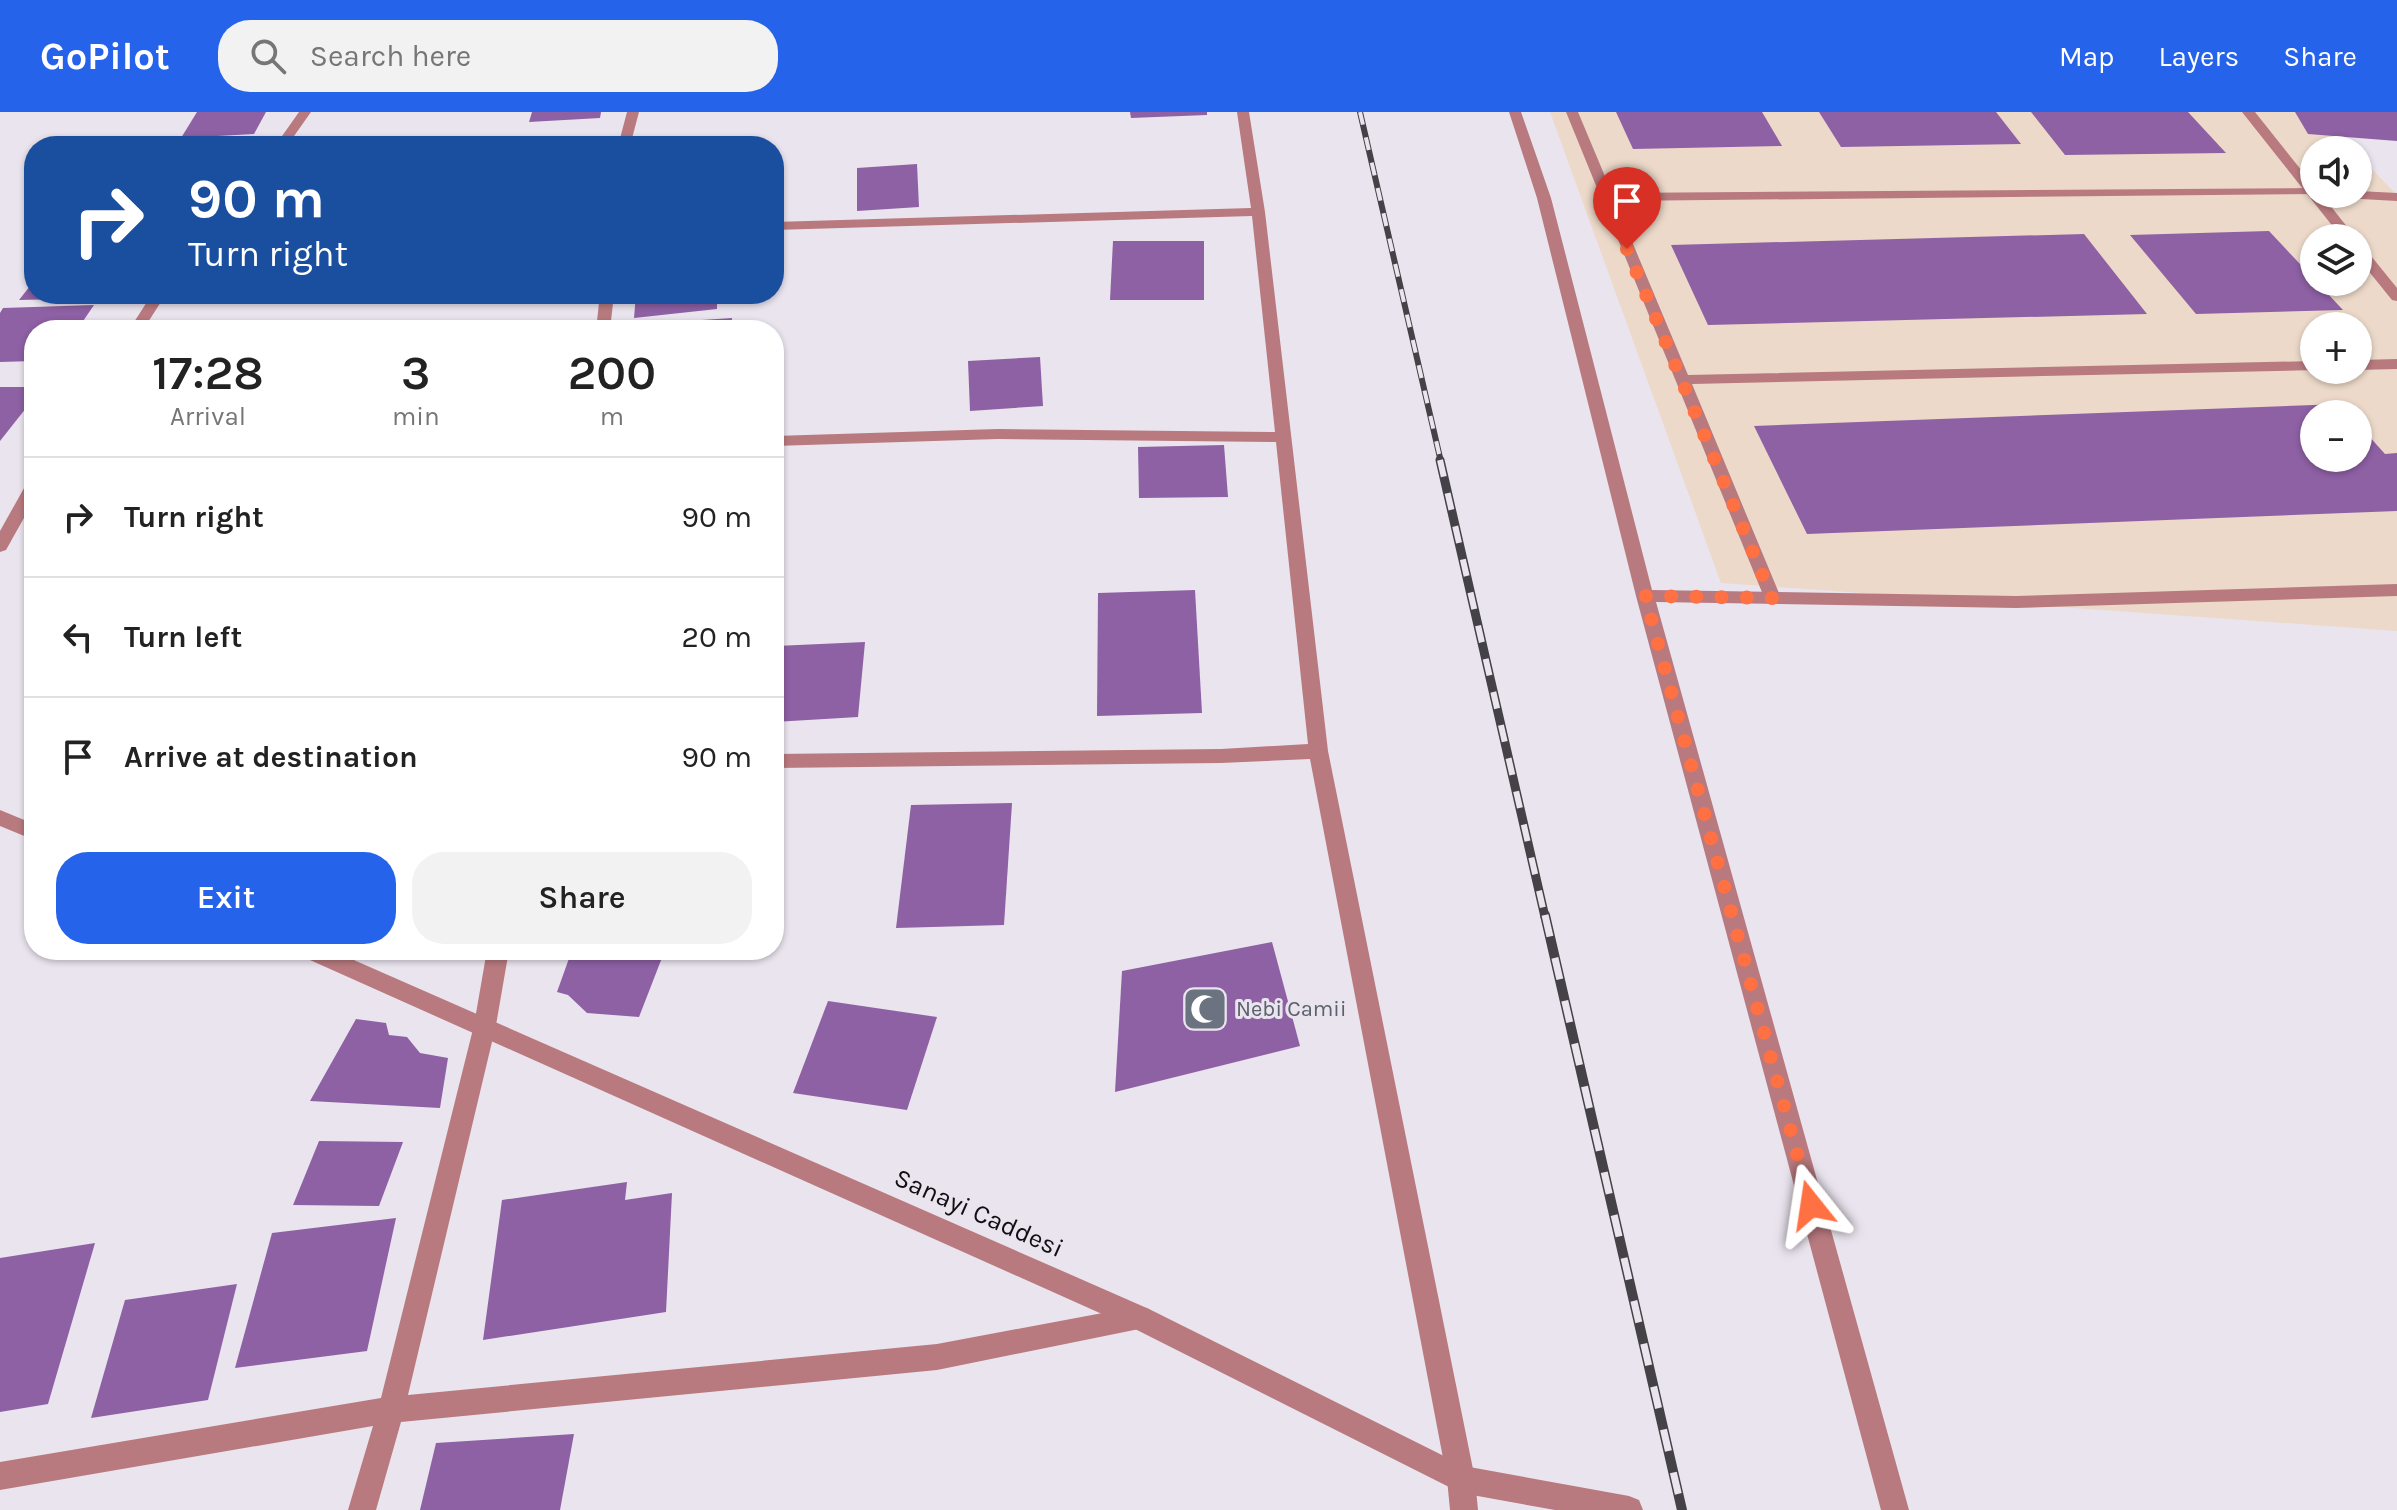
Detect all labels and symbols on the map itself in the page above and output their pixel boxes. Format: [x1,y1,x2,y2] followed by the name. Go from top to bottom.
[1593,167,1661,249] pin
[1181,985,1229,1033] mosque icon: Nebi Camii
[1236,996,1346,1022] place label: Nebi Camii
[890,1162,1068,1264] street label: Sanayi Caddesi
[1769,1163,1853,1247] position arrow

